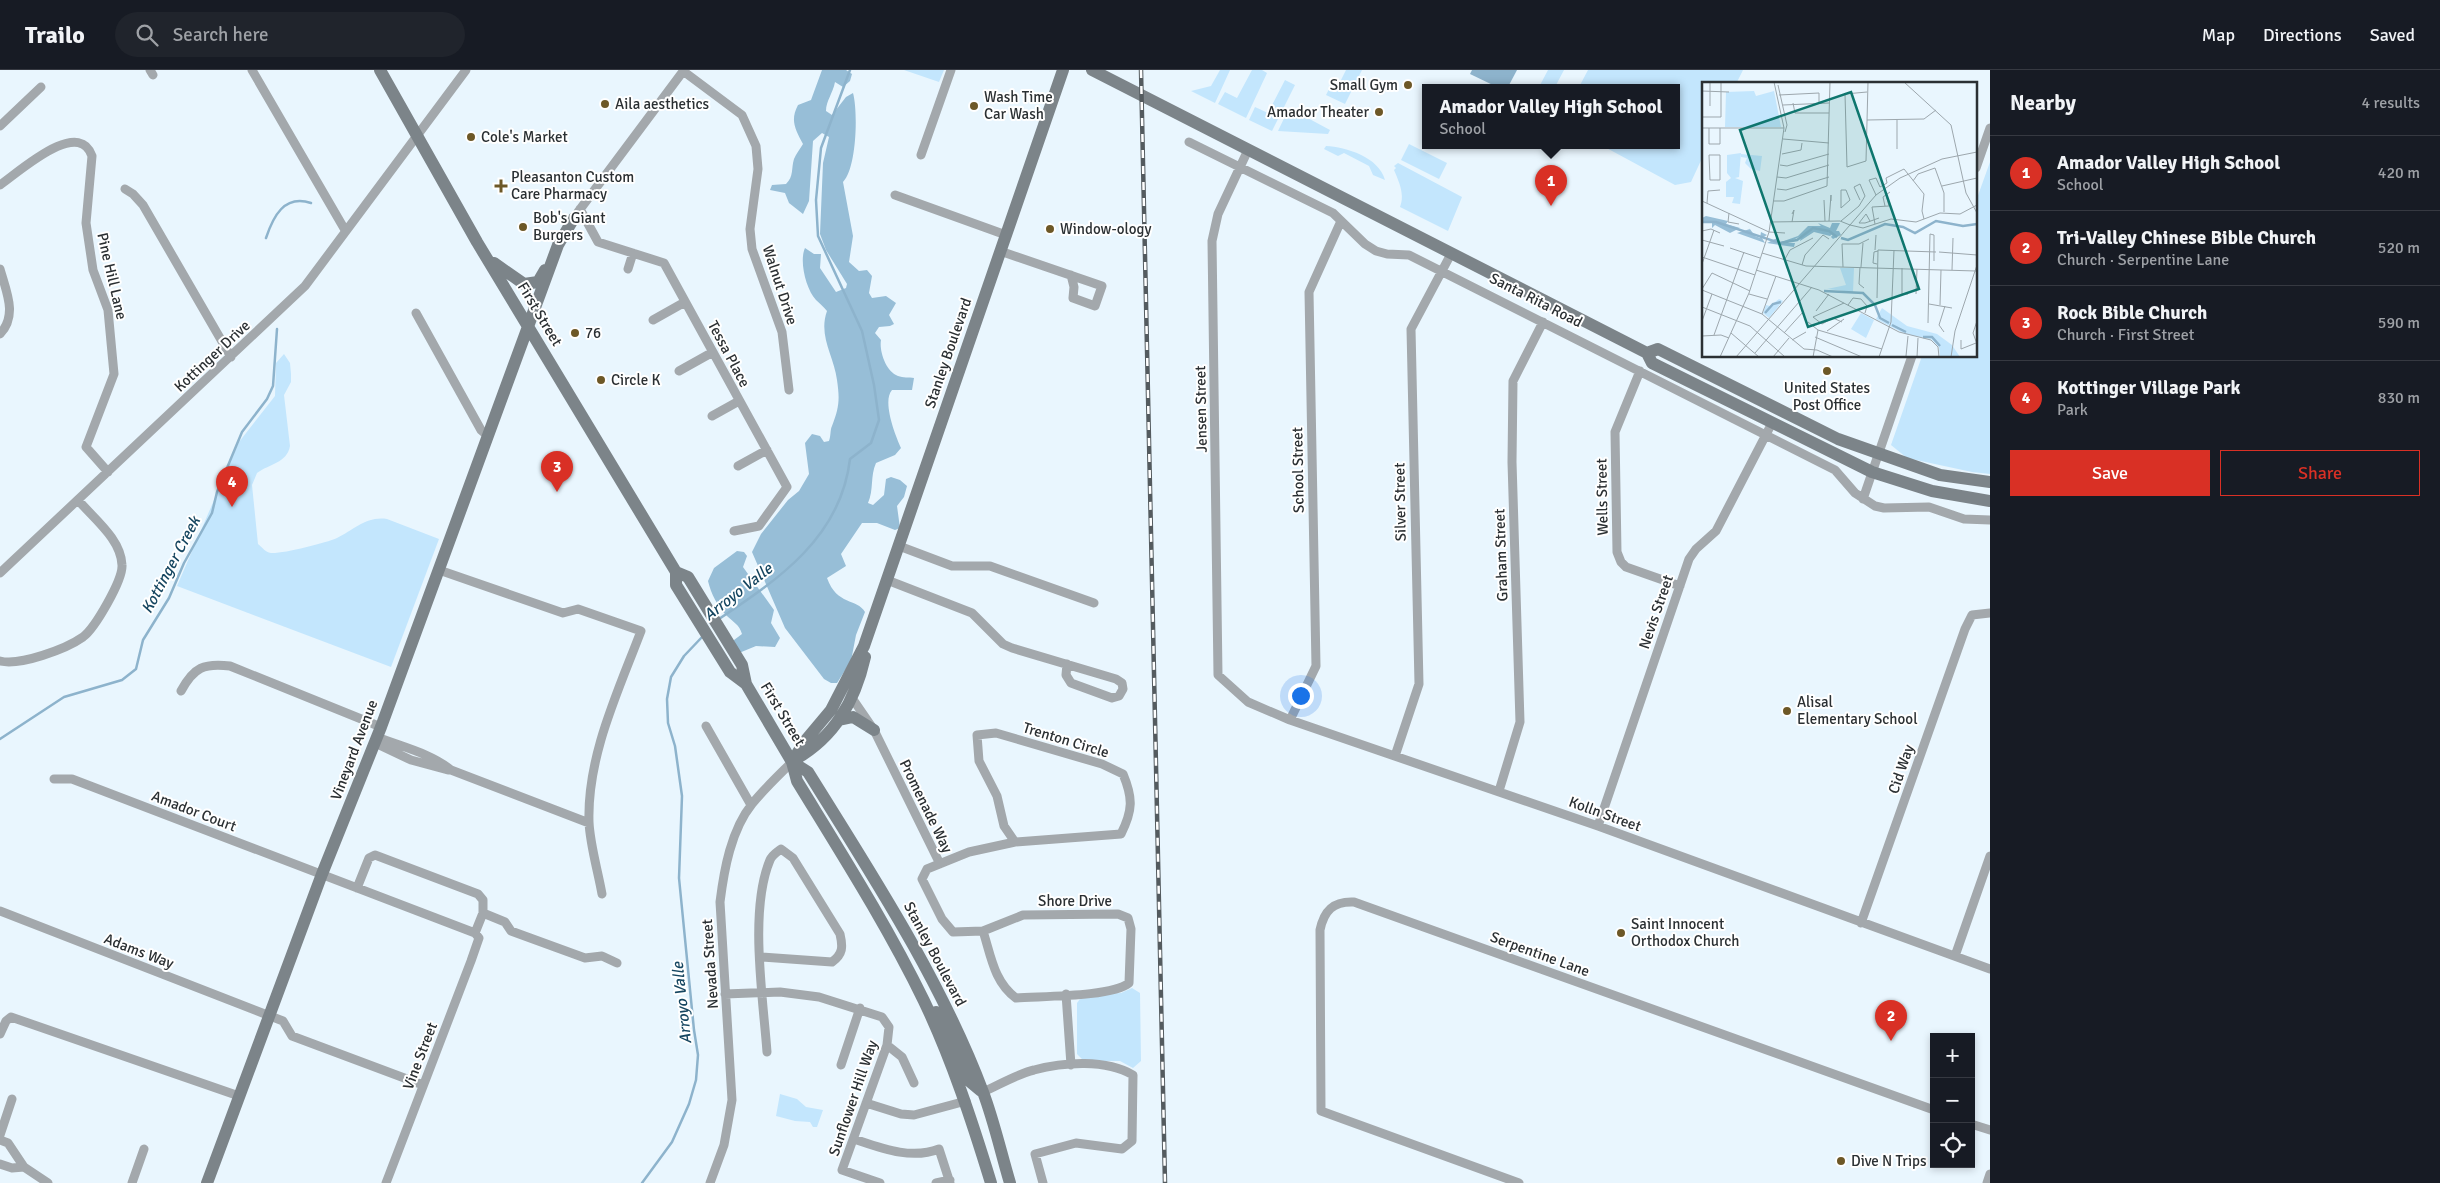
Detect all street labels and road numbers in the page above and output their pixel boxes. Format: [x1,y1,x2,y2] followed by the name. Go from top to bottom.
[93,231,131,321] street label: Pine Hill Lane
[759,243,801,327] street label: Walnut Drive
[1487,269,1585,331] street label: Santa Rita Road
[514,279,566,349] street label: First Street
[921,295,975,411] street label: Stanley Boulevard
[170,316,254,396] street label: Kottinger Drive
[704,318,754,390] street label: Tessa Place
[1191,365,1211,453] street label: Jensen Street
[1288,427,1308,513] street label: School Street
[1592,458,1612,536] street label: Wells Street
[1390,462,1410,542] street label: Silver Street
[1490,508,1512,602] street label: Graham Street
[1635,573,1677,651] street label: Nevis Street
[757,679,809,749] street label: First Street
[327,697,381,803] street label: Vineyard Avenue
[1021,718,1111,762] street label: Trenton Circle
[1884,742,1918,796] street label: Cid Way
[896,756,956,856] street label: Promenade Way
[149,787,239,835] street label: Amador Court
[1566,793,1644,835] street label: Kolln Street
[1038,892,1112,910] street label: Shore Drive
[900,899,970,1009] street label: Stanley Boulevard
[698,919,722,1009] street label: Nevada Street
[1488,928,1592,980] street label: Serpentine Lane
[102,930,176,972] street label: Adams Way
[399,1020,441,1092] street label: Vine Street
[825,1038,881,1158] street label: Sunflower Hill Way

